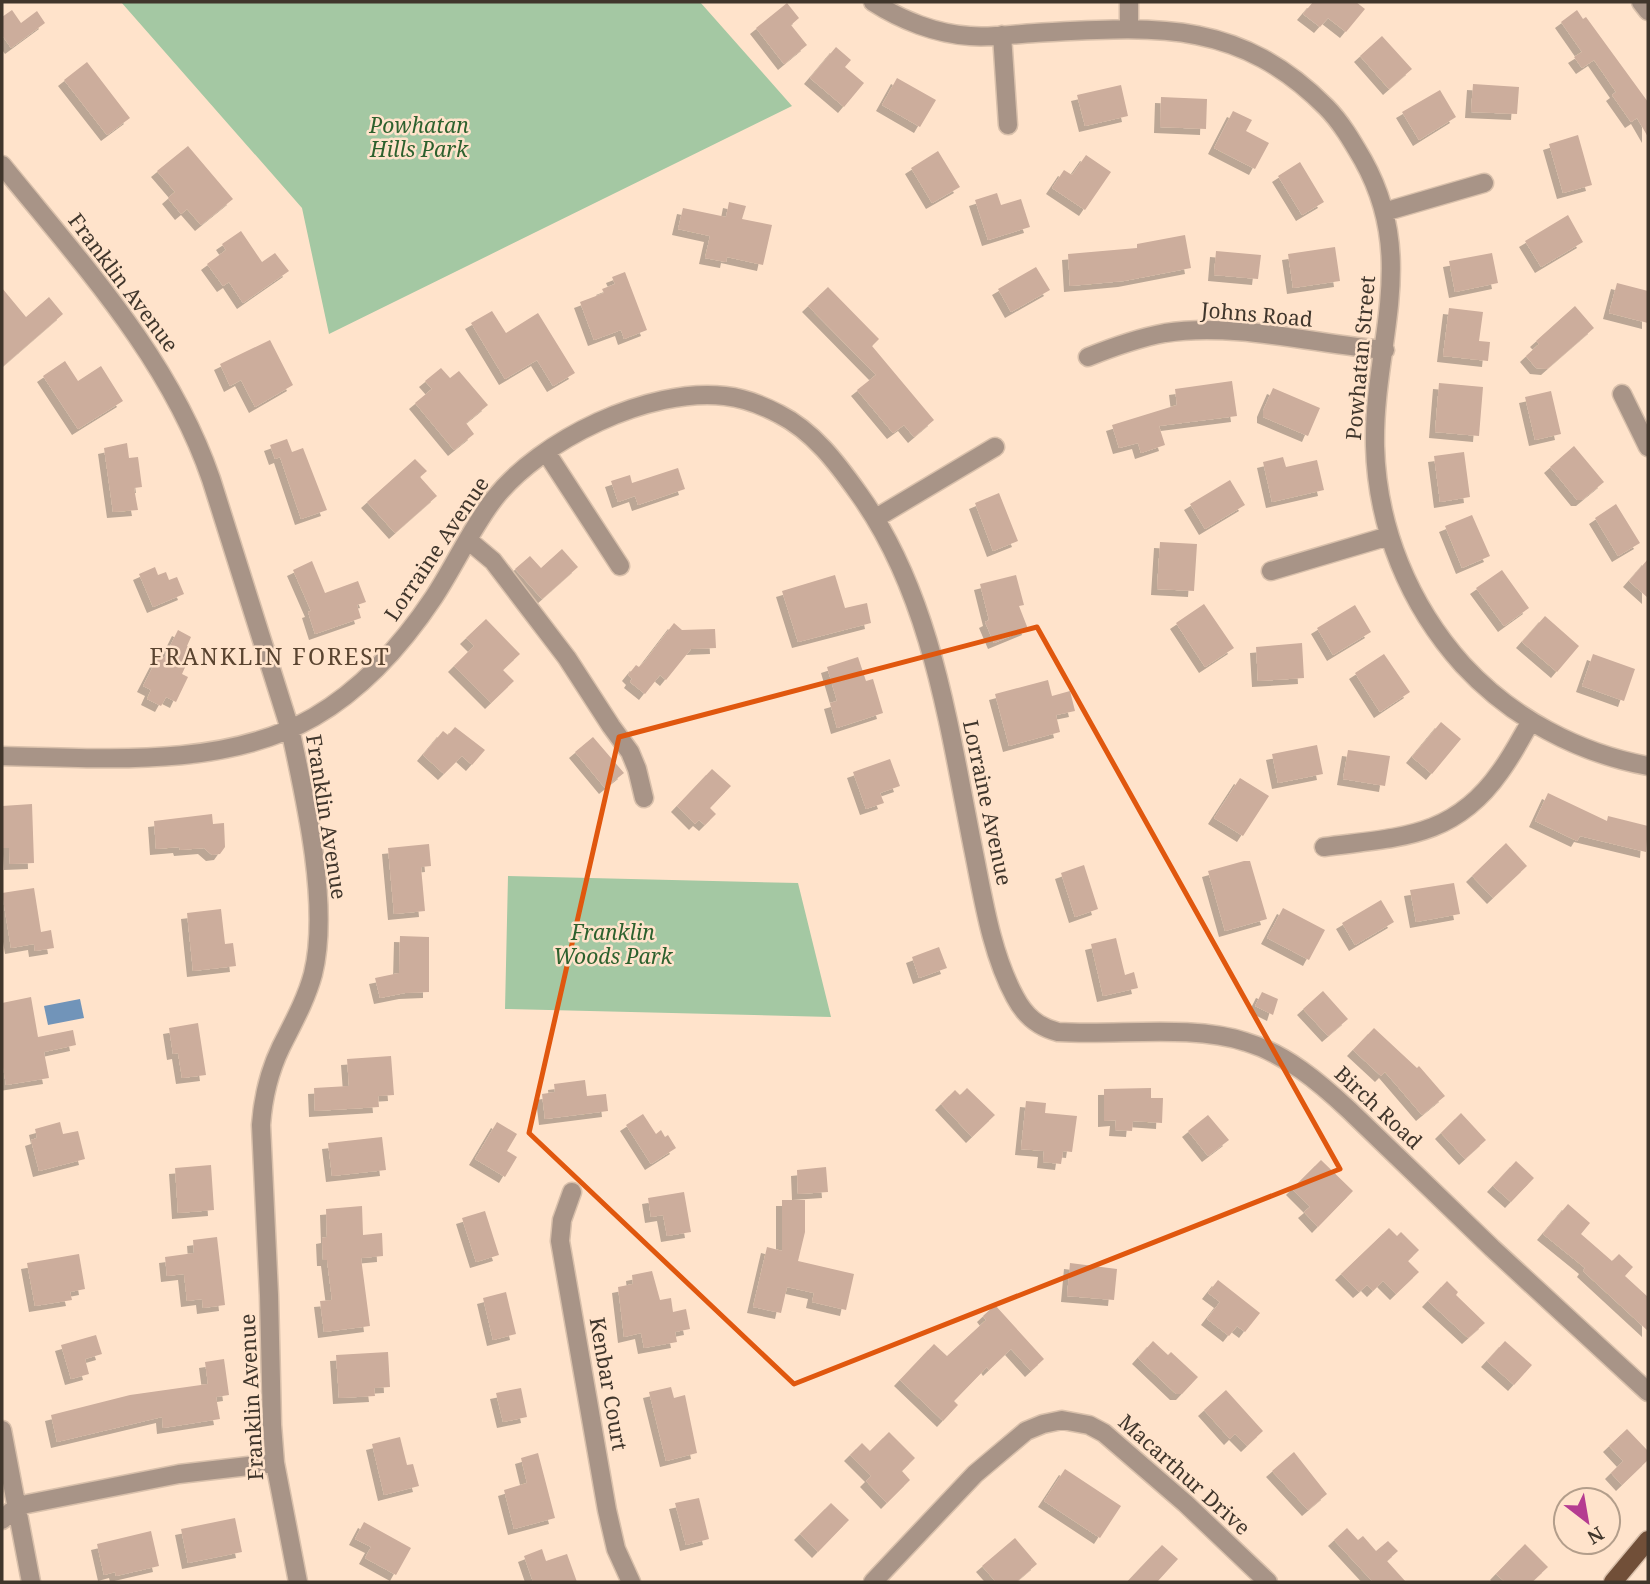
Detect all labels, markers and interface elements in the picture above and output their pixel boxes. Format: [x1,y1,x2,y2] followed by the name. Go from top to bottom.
[368,111,469,163] park label: Powhatan Hills Park
[62,207,185,357] street label: Franklin Avenue
[1339,275,1381,441] street label: Powhatan Street
[1199,295,1314,333] street label: Johns Road
[377,471,495,626] street label: Lorraine Avenue
[149,640,391,672] district label: FRANKLIN FOREST
[957,718,1019,888] street label: Lorraine Avenue
[300,732,354,901] street label: Franklin Avenue
[553,918,674,970] park label: Franklin Woods Park
[1329,1059,1429,1155] street label: Birch Road
[233,1313,269,1481] street label: Franklin Avenue
[583,1315,634,1453] street label: Kenbar Court
[1113,1408,1257,1541] street label: Macarthur Drive
[1552,1486,1622,1556] north arrow
[1583,1521,1609,1551] text: N

